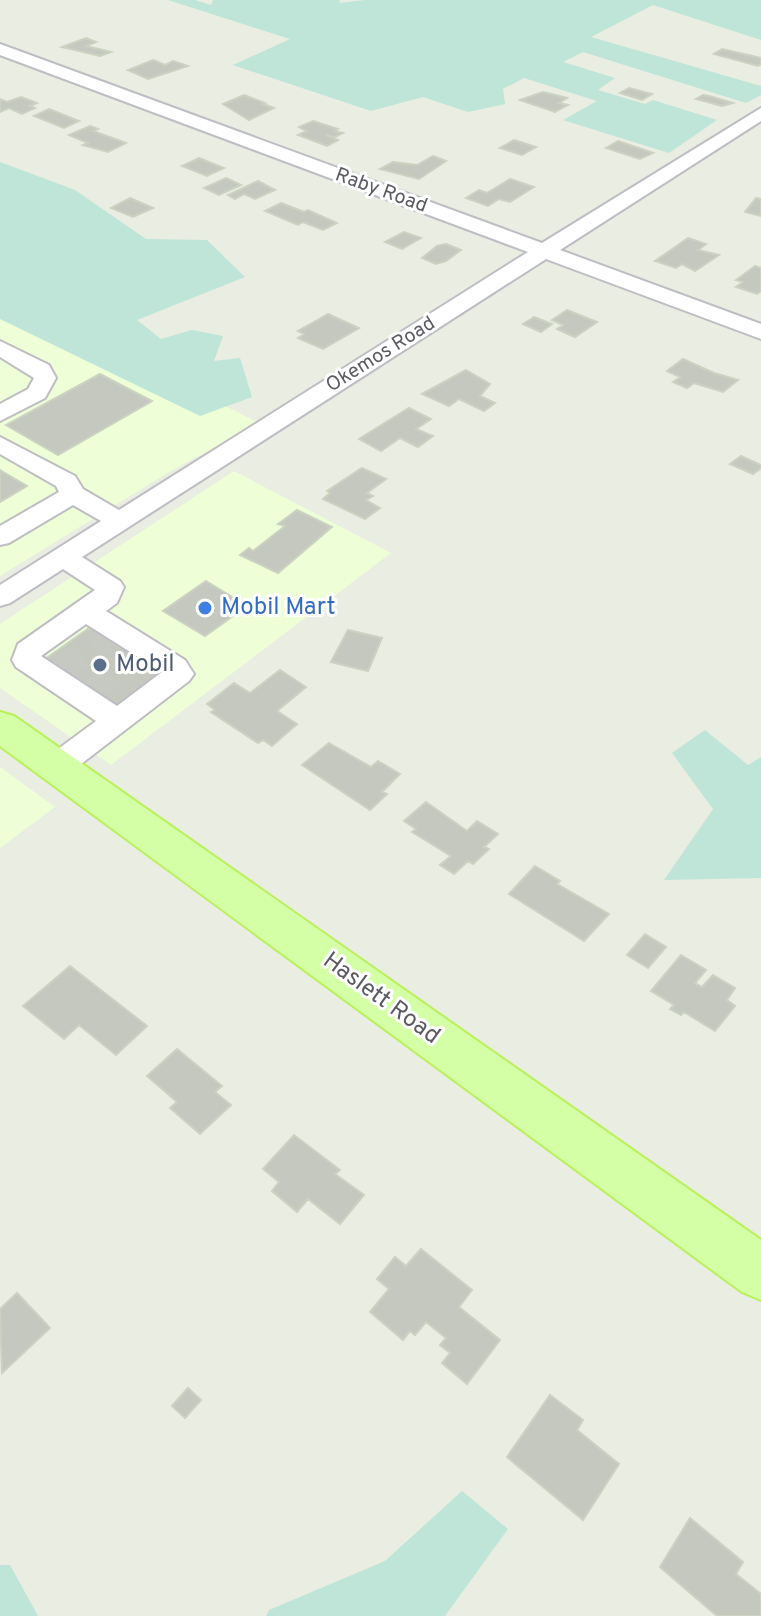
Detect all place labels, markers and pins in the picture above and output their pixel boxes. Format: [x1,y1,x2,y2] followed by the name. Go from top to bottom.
[221,593,336,623] place label: Mobil Mart
[196,599,214,617] marker: Mobil Mart
[116,650,175,680] place label: Mobil
[91,656,109,674] marker: Mobil

